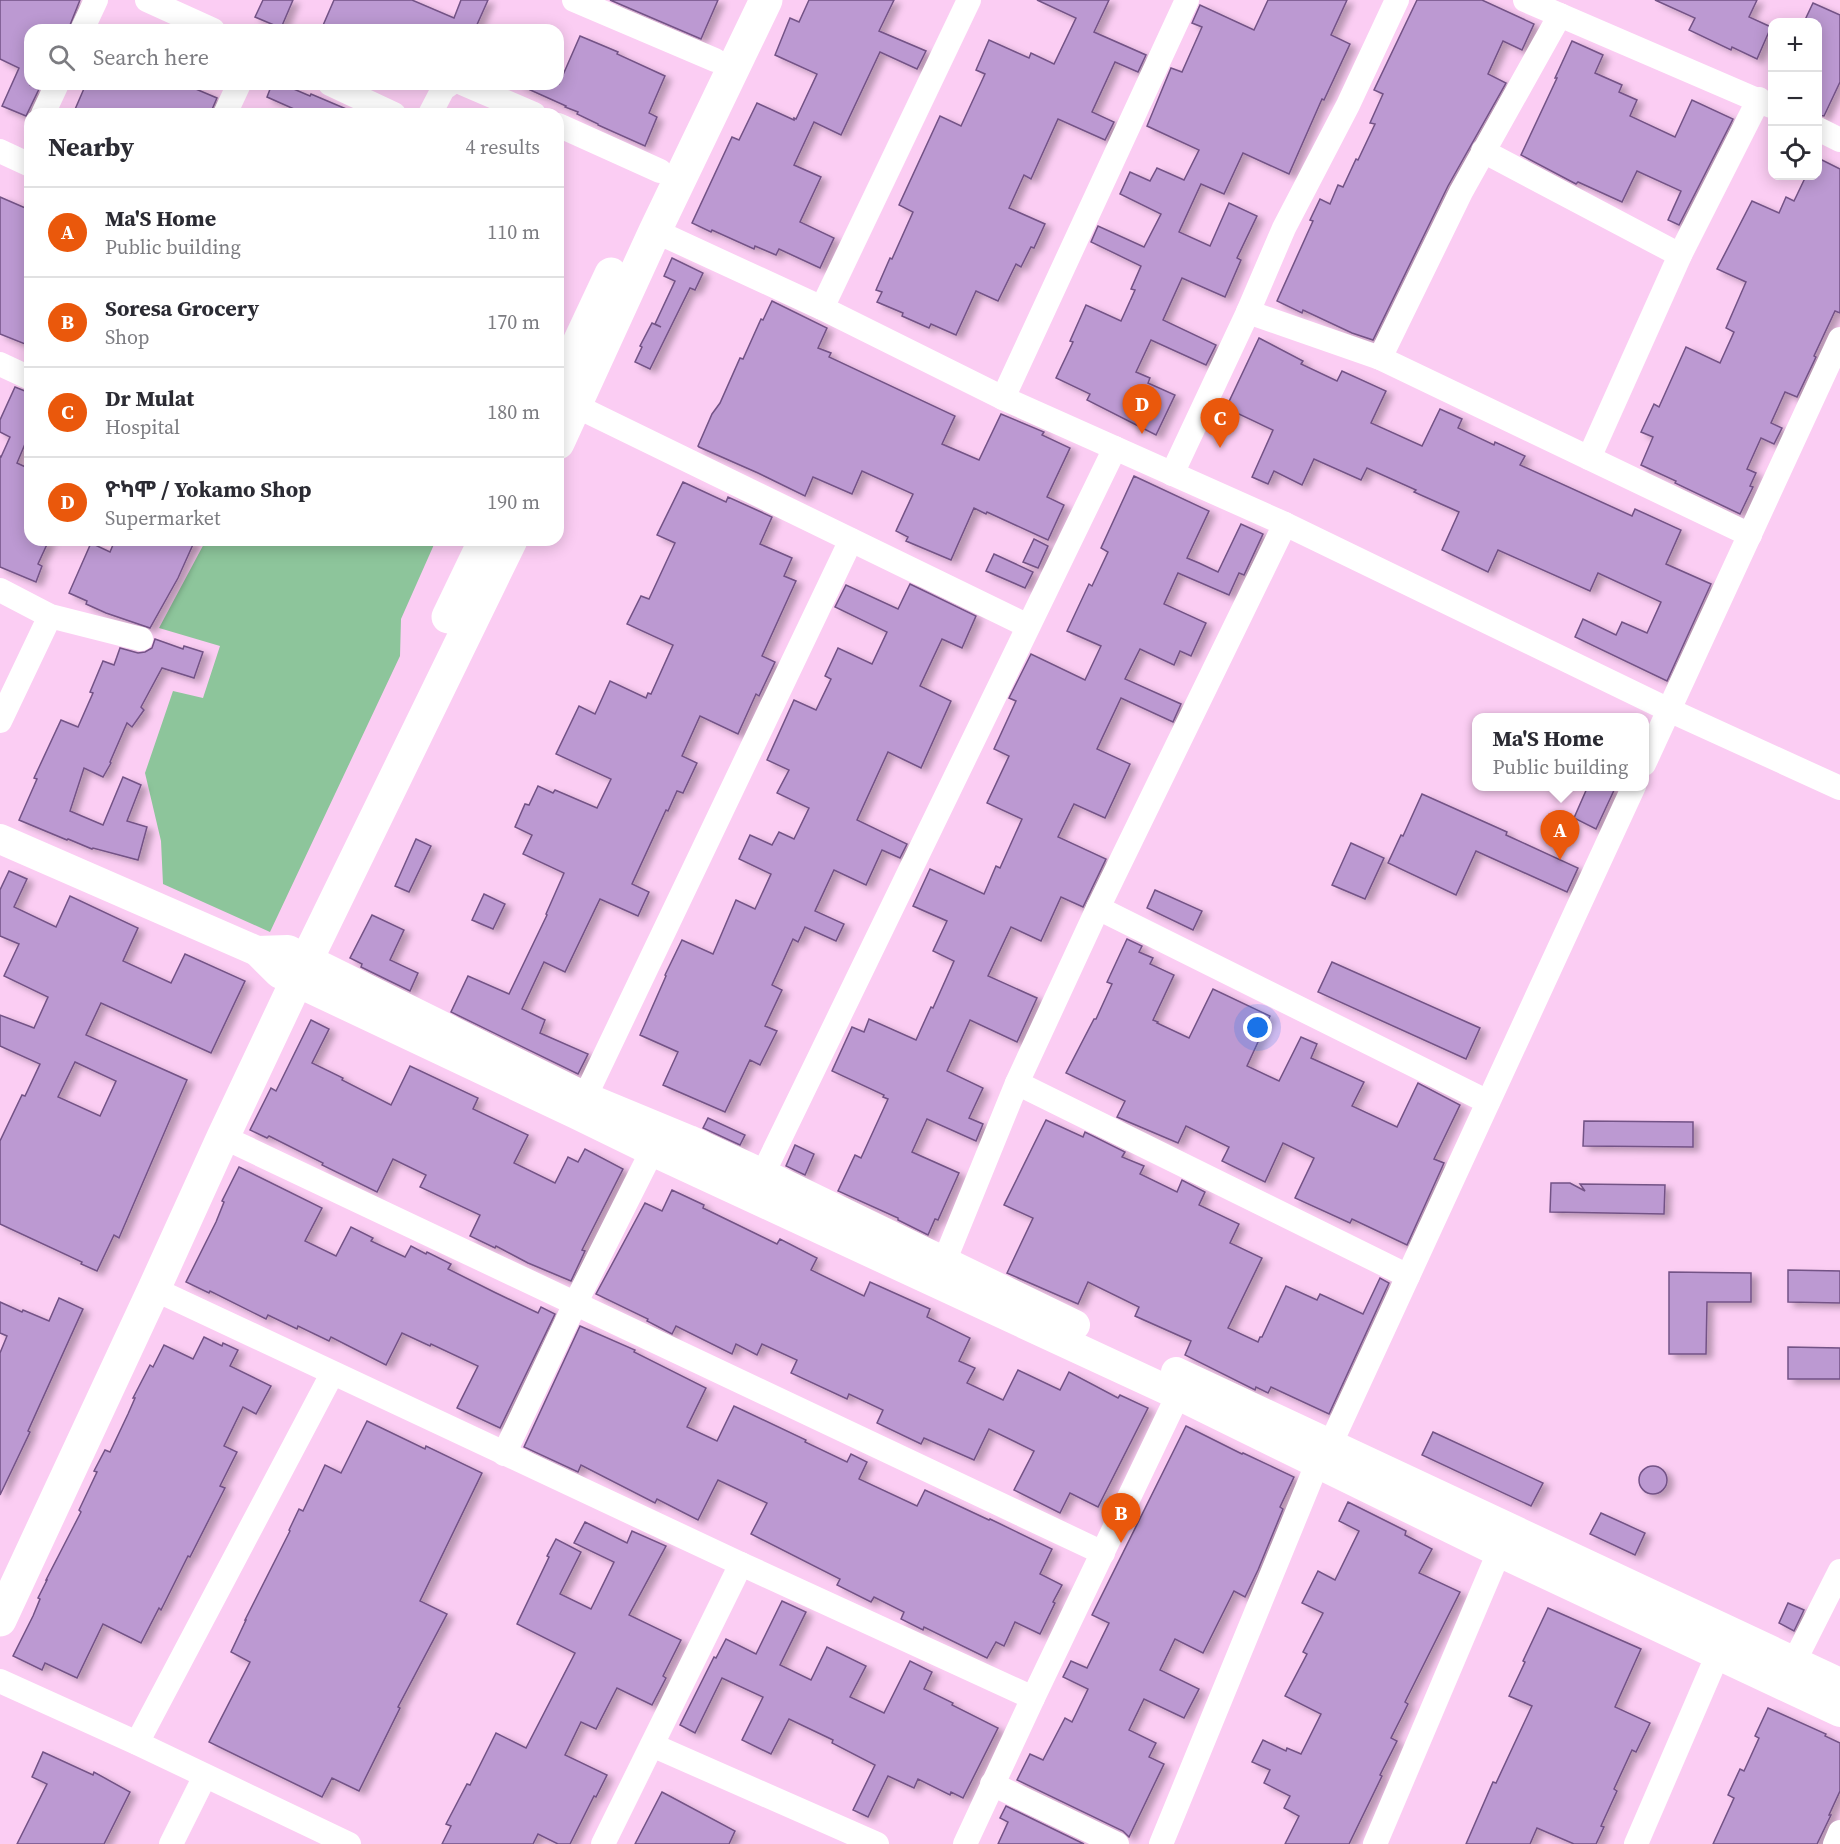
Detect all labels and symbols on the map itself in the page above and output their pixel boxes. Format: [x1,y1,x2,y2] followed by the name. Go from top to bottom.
[1122,384,1162,434] pin: D
[1200,398,1240,448] pin: C
[1540,810,1580,860] pin: A
[1243,1013,1272,1042] your location
[1102,1494,1140,1543] pin: B

